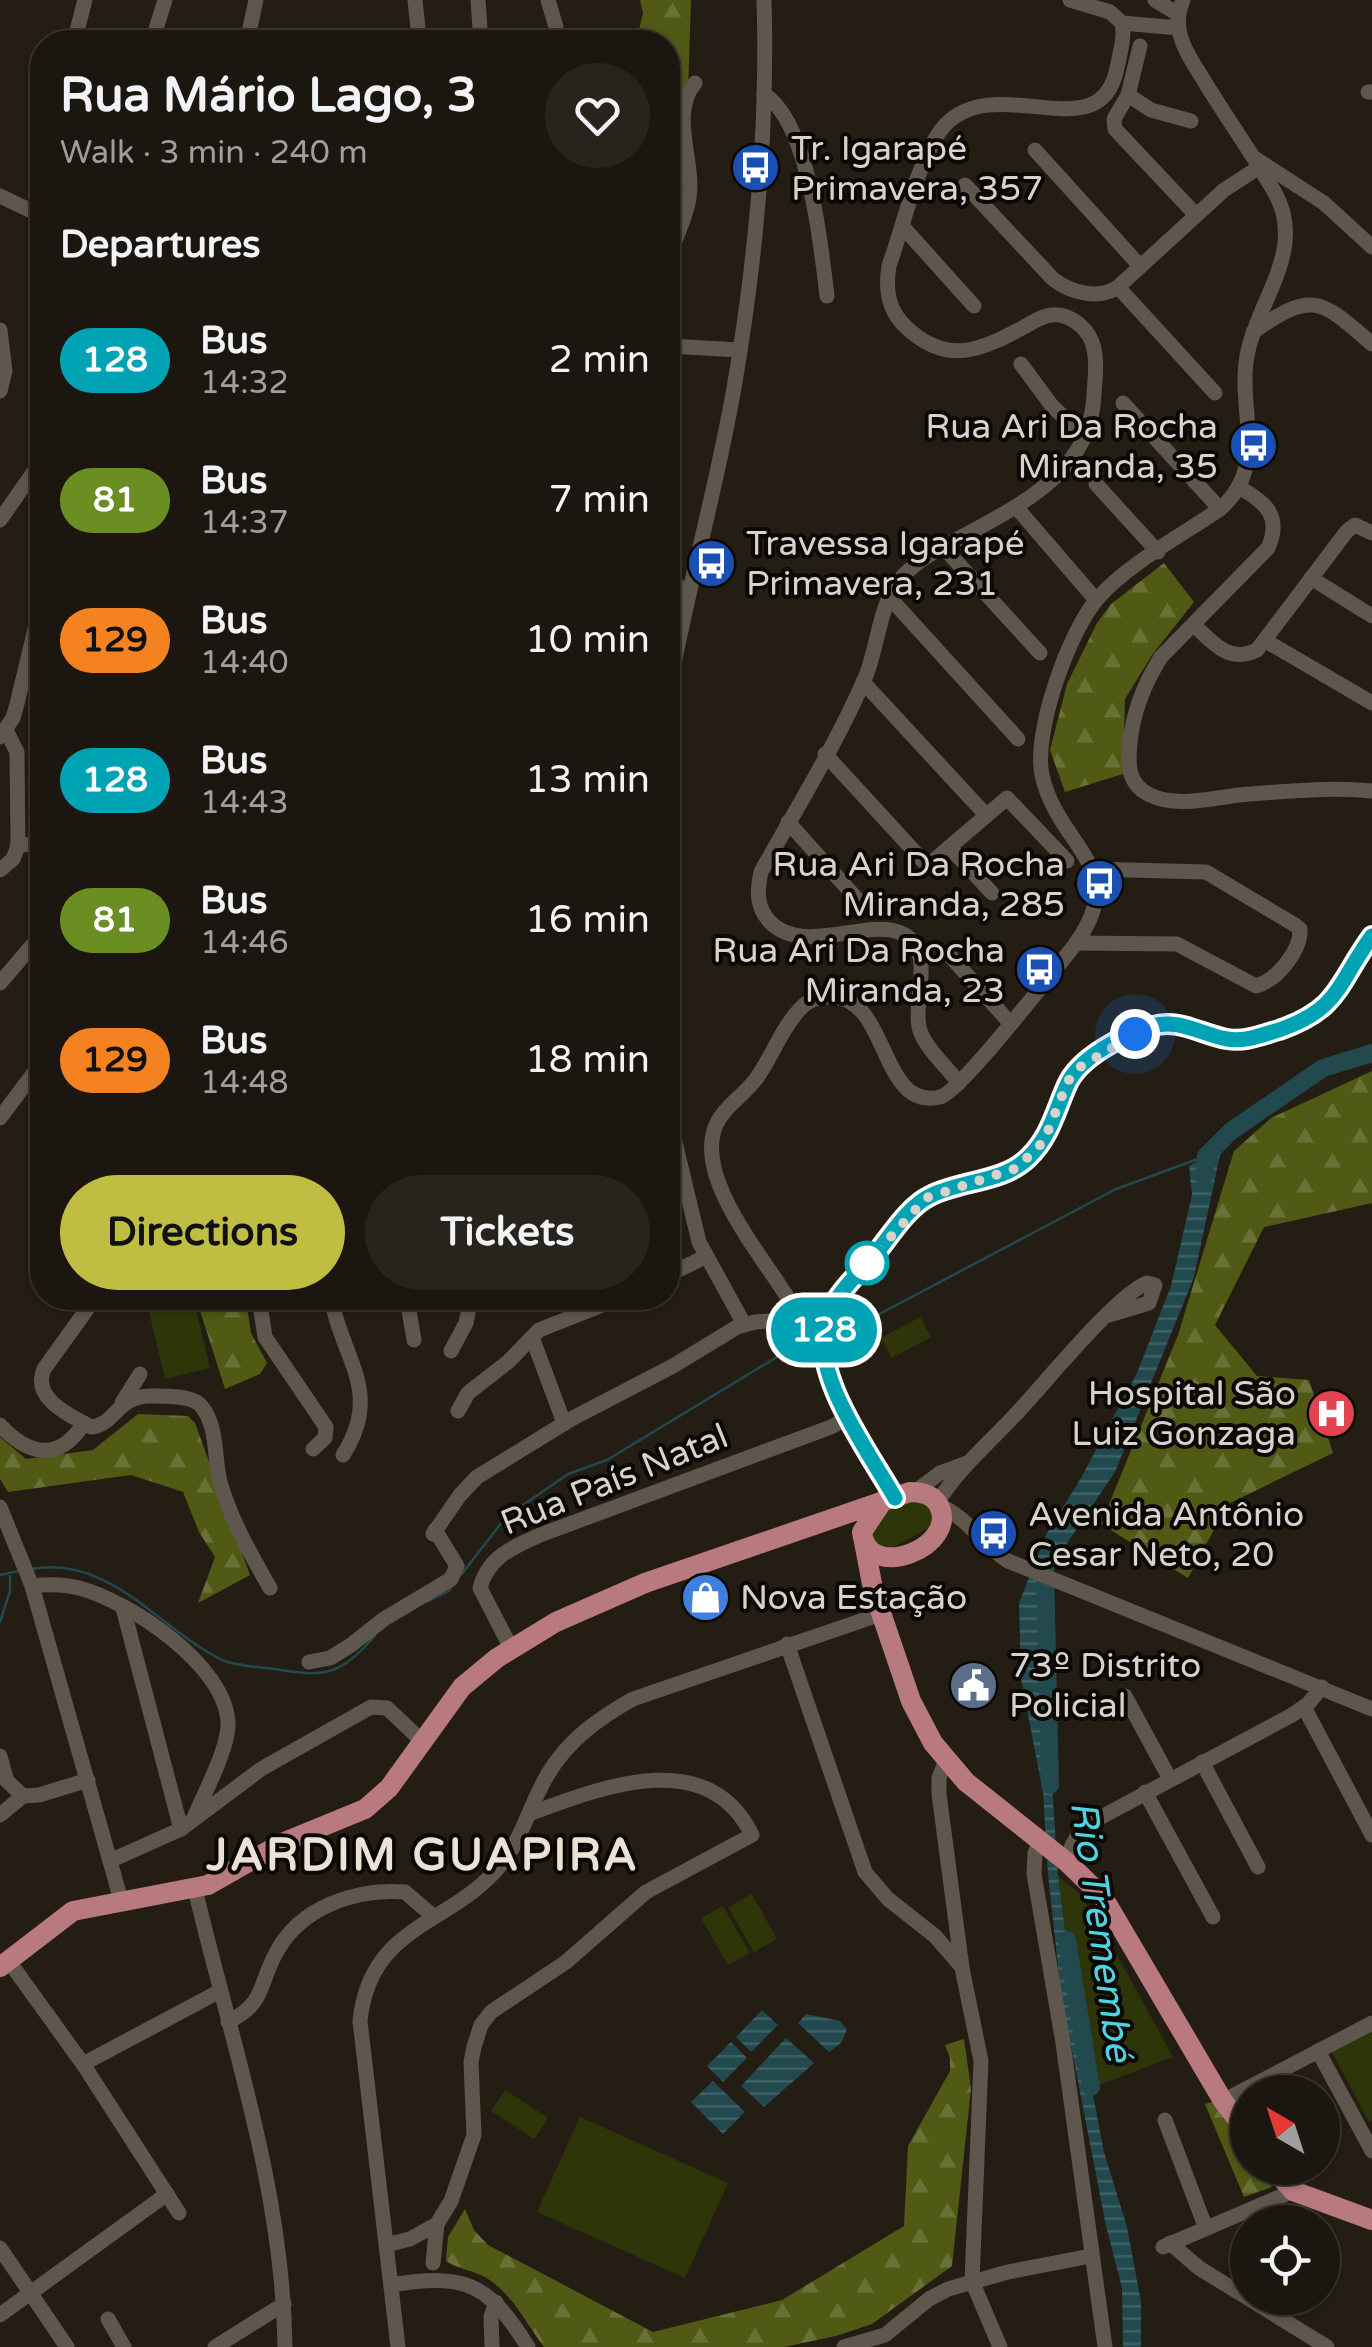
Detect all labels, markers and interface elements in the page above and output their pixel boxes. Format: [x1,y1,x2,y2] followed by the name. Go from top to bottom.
[545,63,650,168] button: heart
[60,67,477,125] text: Rua Mário Lago, 3
[791,128,1043,210] place label: Tr. Igarapé Primavera, 357
[60,134,368,172] text: Walk · 3 min · 240 m
[730,142,782,194] bus stop icon: Tr. Igarapé Primavera, 357
[60,222,261,268] text: Departures
[200,318,267,364] text: Bus
[549,337,650,383] text: 2 min
[82,339,148,381] text: 128
[200,364,289,402] text: 14:32
[925,406,1218,488] place label: Rua Ari Da Rocha Miranda, 35
[1227,420,1279,472] bus stop icon: Rua Ari Da Rocha Miranda, 35
[200,458,267,504] text: Bus
[549,477,650,523] text: 7 min
[93,479,137,521] text: 81
[200,504,289,542] text: 14:37
[746,523,1025,605] place label: Travessa Igarapé Primavera, 231
[685,537,737,589] bus stop icon: Travessa Igarapé Primavera, 231
[200,598,267,644] text: Bus
[525,617,650,663] text: 10 min
[82,619,148,661] text: 129
[200,644,289,682] text: 14:40
[200,738,267,784] text: Bus
[525,757,650,803] text: 13 min
[82,759,148,801] text: 128
[200,784,289,822] text: 14:43
[772,844,1065,926] place label: Rua Ari Da Rocha Miranda, 285
[1074,858,1126,910] bus stop icon: Rua Ari Da Rocha Miranda, 285
[200,878,267,924] text: Bus
[525,897,650,943] text: 16 min
[93,899,137,941] text: 81
[200,924,289,962] text: 14:46
[712,930,1005,1012] place label: Rua Ari Da Rocha Miranda, 23
[1014,944,1066,996] bus stop icon: Rua Ari Da Rocha Miranda, 23
[1110,1009,1160,1059] your location
[200,1018,267,1064] text: Bus
[525,1037,650,1083] text: 18 min
[82,1039,148,1081] text: 129
[200,1064,289,1102] text: 14:48
[60,1175,345,1290] button: Directions
[365,1175,650,1290] button: Tickets
[846,1242,888,1284] unlabelled marker
[766,1298,882,1362] line badge: 128
[791,1309,857,1351] text: 128
[1071,1373,1296,1455] place label: Hospital São Luiz Gonzaga
[1305,1387,1357,1439] hospital icon: Hospital São Luiz Gonzaga
[495,1415,734,1545] street label: Rua País Natal
[1028,1494,1304,1576] place label: Avenida Antônio Cesar Neto, 20
[967,1508,1019,1560] bus stop icon: Avenida Antônio Cesar Neto, 20
[679,1571,731,1623] shop icon: Nova Estação
[740,1577,967,1619] place label: Nova Estação
[1009,1645,1201,1727] place label: 73º Distrito Policial
[948,1659,1000,1711] public building icon: 73º Distrito Policial
[1060,1798,1142,2067] water label: Rio Tremembé
[206,1829,639,1883] district label: JARDIM GUAPIRA
[1230,2075,1340,2185] north arrow
[1230,2075,1340,2315] map controls
[1230,2205,1340,2315] button: locate

